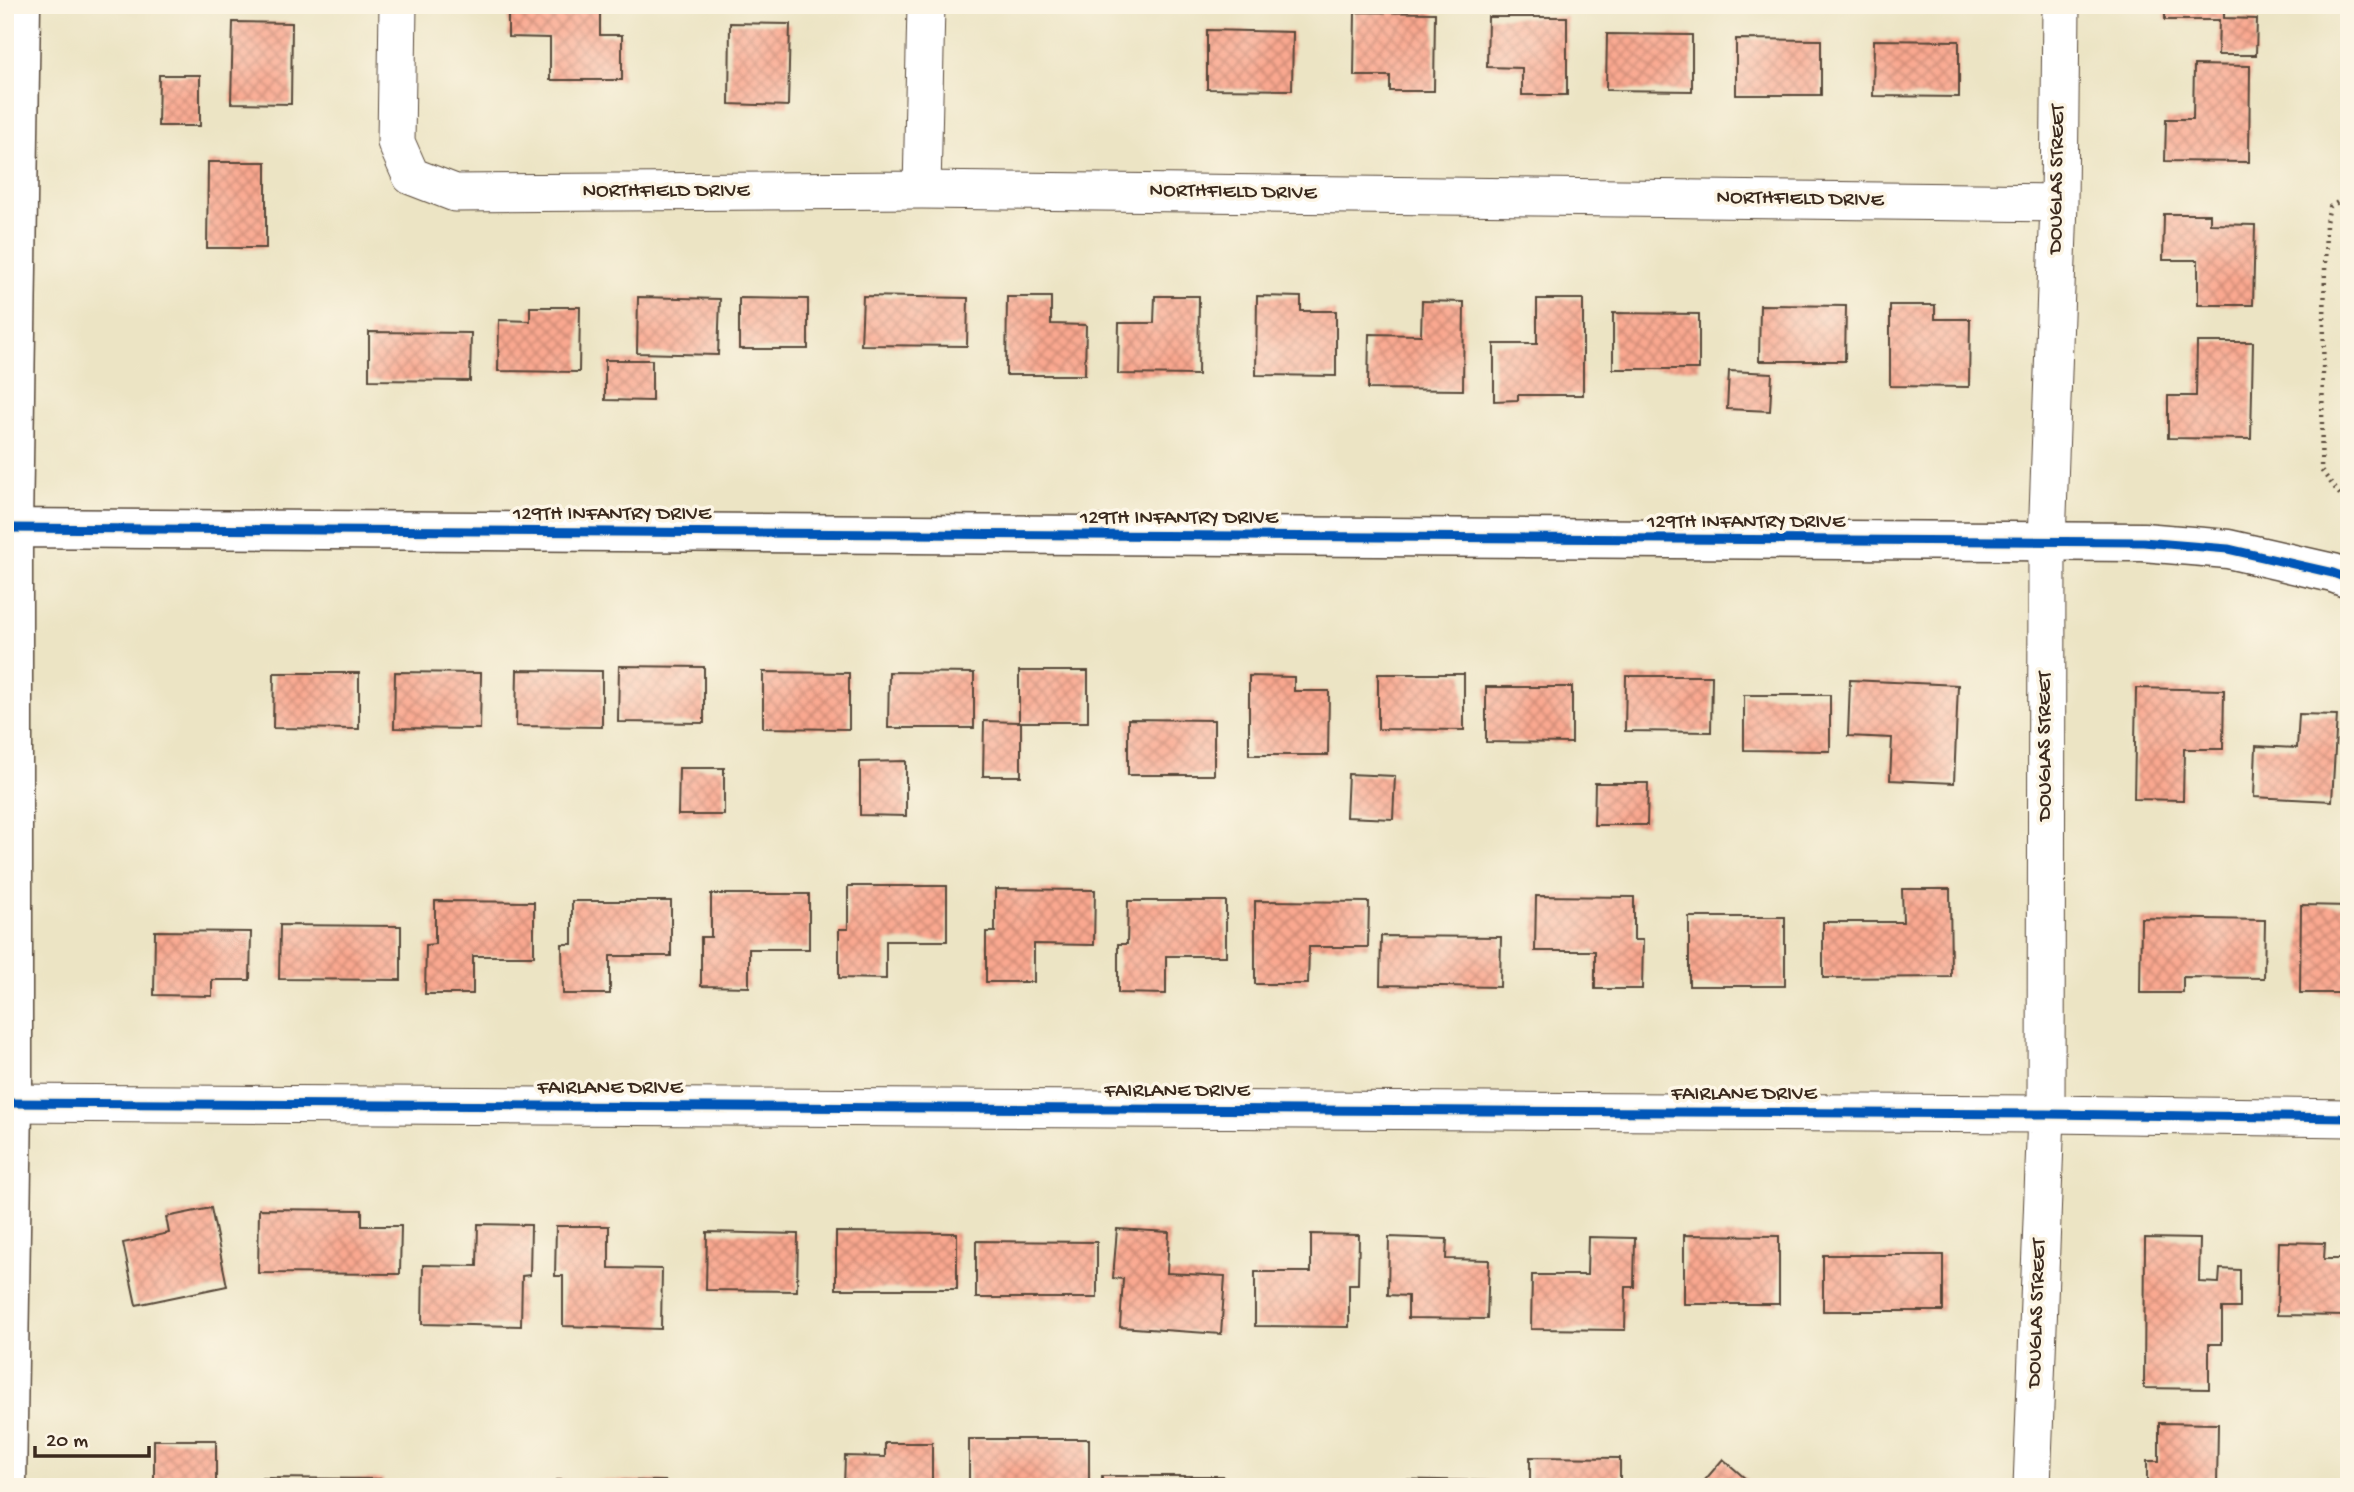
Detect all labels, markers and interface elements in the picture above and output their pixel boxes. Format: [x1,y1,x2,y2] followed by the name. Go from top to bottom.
[2044,103,2072,256] street label: DOUGLAS STREET
[1149,179,1318,207] street label: NORTHFIELD DRIVE
[582,180,750,205] street label: NORTHFIELD DRIVE
[1716,186,1885,214] street label: NORTHFIELD DRIVE
[512,503,712,528] street label: 129TH INFANTRY DRIVE
[1079,507,1279,532] street label: 129TH INFANTRY DRIVE
[1646,511,1846,536] street label: 129TH INFANTRY DRIVE
[2034,670,2059,823] street label: DOUGLAS STREET
[536,1077,684,1102] street label: FAIRLANE DRIVE
[1103,1080,1251,1105] street label: FAIRLANE DRIVE
[1670,1083,1818,1108] street label: FAIRLANE DRIVE
[2023,1237,2053,1390] street label: DOUGLAS STREET
[35,1415,149,1459] scale bar
[46,1430,88,1455] text: 20 m

